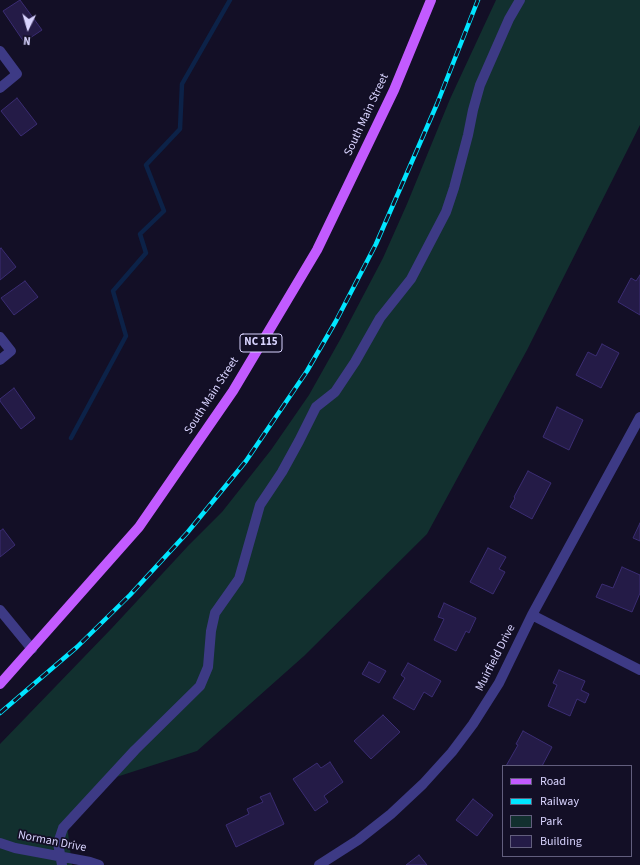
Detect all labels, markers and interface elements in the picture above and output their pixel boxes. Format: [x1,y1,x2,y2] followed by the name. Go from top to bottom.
[8,8,48,48] north arrow
[23,33,31,48] text: N
[342,72,392,158] street label: South Main Street
[240,334,282,352] road number: NC 115
[182,355,242,437] street label: South Main Street
[473,622,519,694] street label: Muirfield Drive
[502,765,632,857] legend
[540,773,566,790] text: Road
[540,793,579,810] text: Railway
[540,813,562,830] text: Park
[17,828,87,856] street label: Norman Drive
[540,833,582,850] text: Building

